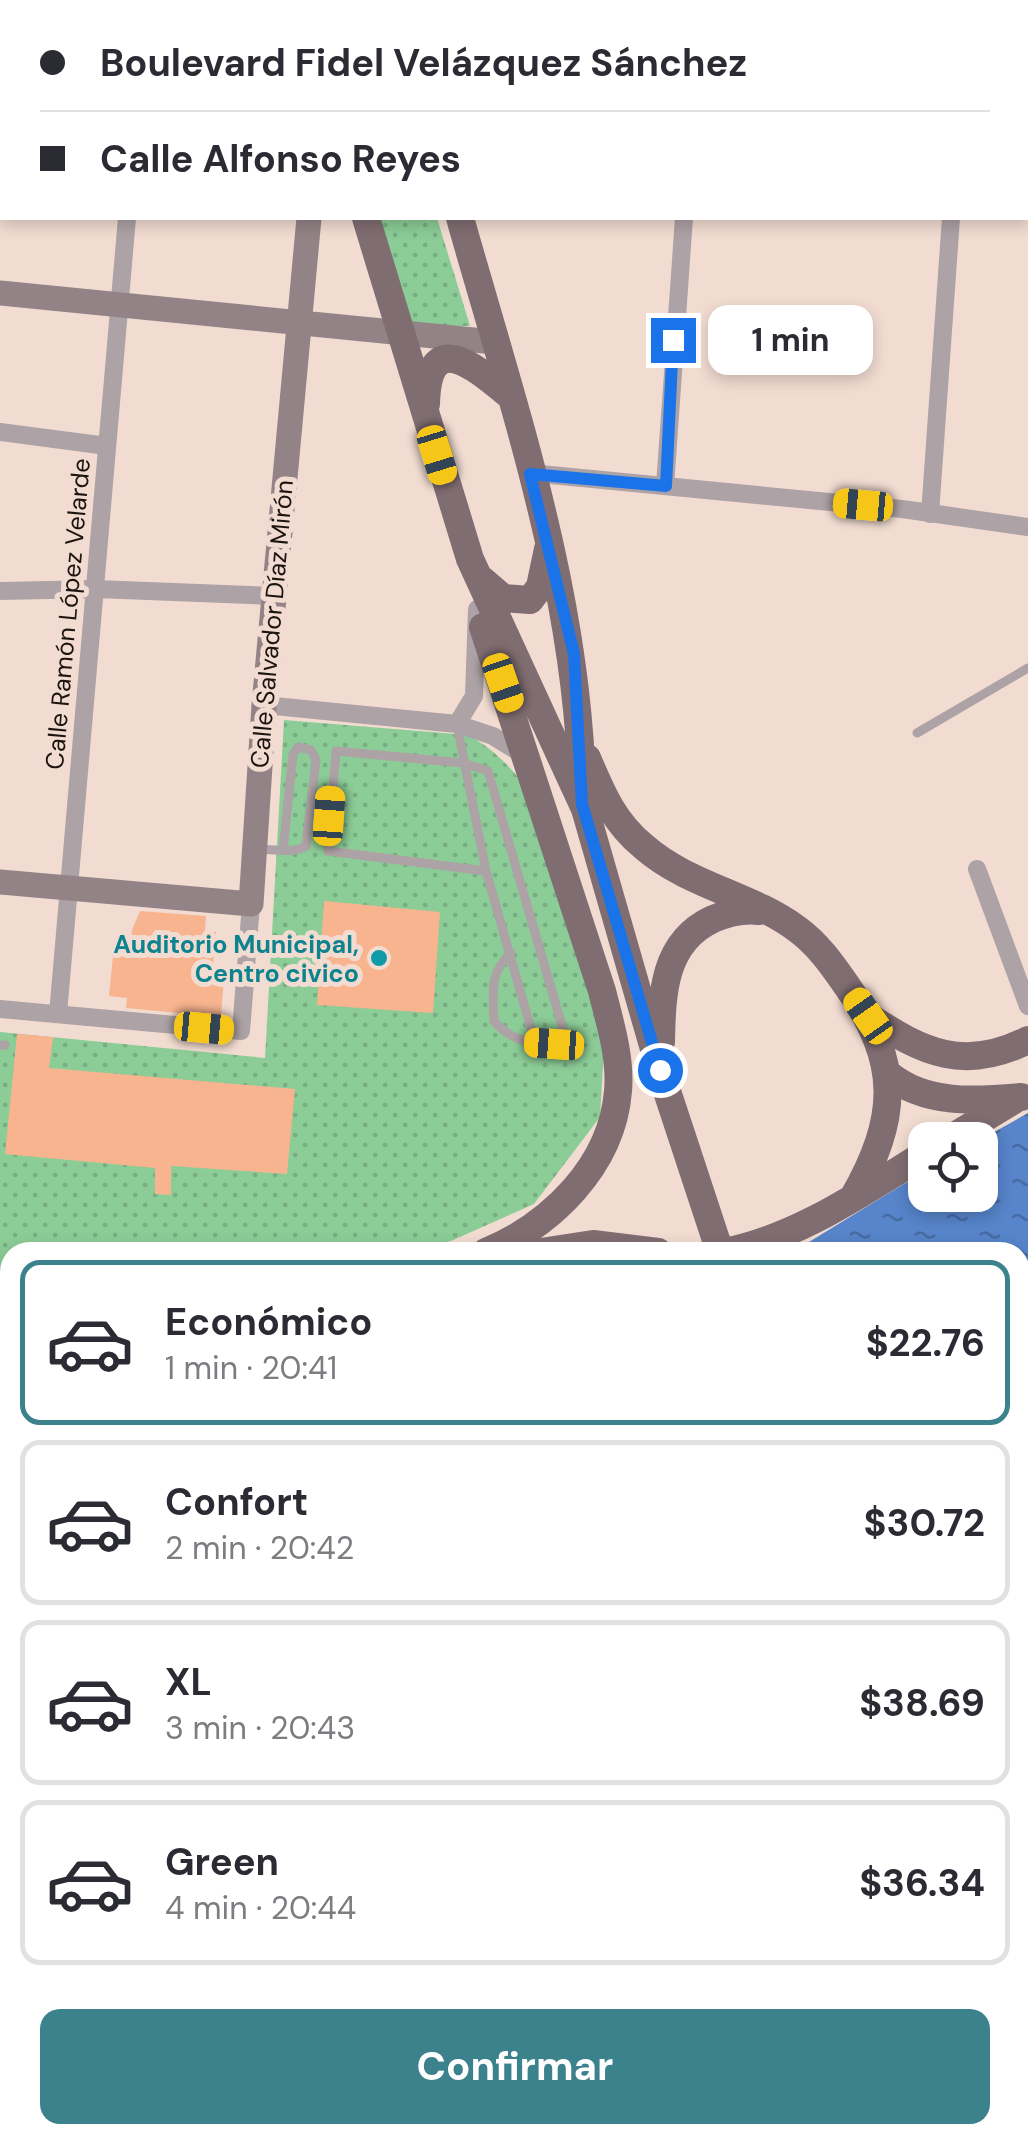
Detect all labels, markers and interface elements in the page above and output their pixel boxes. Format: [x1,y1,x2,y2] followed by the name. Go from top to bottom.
[100,38,747,88] text: Boulevard Fidel Velázquez Sánchez
[100,134,461,184] text: Calle Alfonso Reyes
[708,305,873,375] callout: 1 min
[651,318,696,363] route end
[752,319,829,361] text: 1 min
[414,422,460,488] car
[38,457,98,771] street label: Calle Ramón López Velarde
[243,479,301,769] street label: Calle Salvador Díaz Mirón
[832,487,894,523] car
[479,650,527,716] car
[312,785,346,847] car
[113,928,359,990] place label: Auditorio Municipal, Centro civico
[368,947,390,969] marker: Auditorio Municipal, Centro civico
[839,983,897,1049] car
[173,1010,235,1046] car
[523,1027,585,1061] car
[638,1048,683,1093] route start
[908,1122,998,1212] map controls
[908,1122,998,1212] button: locate
[165,1297,372,1347] text: Económico
[45,1298,135,1388] icon: car
[866,1318,985,1368] text: $22.76
[165,1347,337,1389] text: 1 min · 20:41
[165,1477,308,1527] text: Confort
[45,1478,135,1568] icon: car
[864,1498,985,1548] text: $30.72
[165,1527,354,1569] text: 2 min · 20:42
[165,1657,212,1707] text: XL
[45,1658,135,1748] icon: car
[859,1678,985,1728] text: $38.69
[165,1707,355,1749] text: 3 min · 20:43
[165,1837,279,1887] text: Green
[45,1838,135,1928] icon: car
[859,1858,985,1908] text: $36.34
[165,1887,356,1929] text: 4 min · 20:44
[40,2009,990,2124] button: Confirmar

